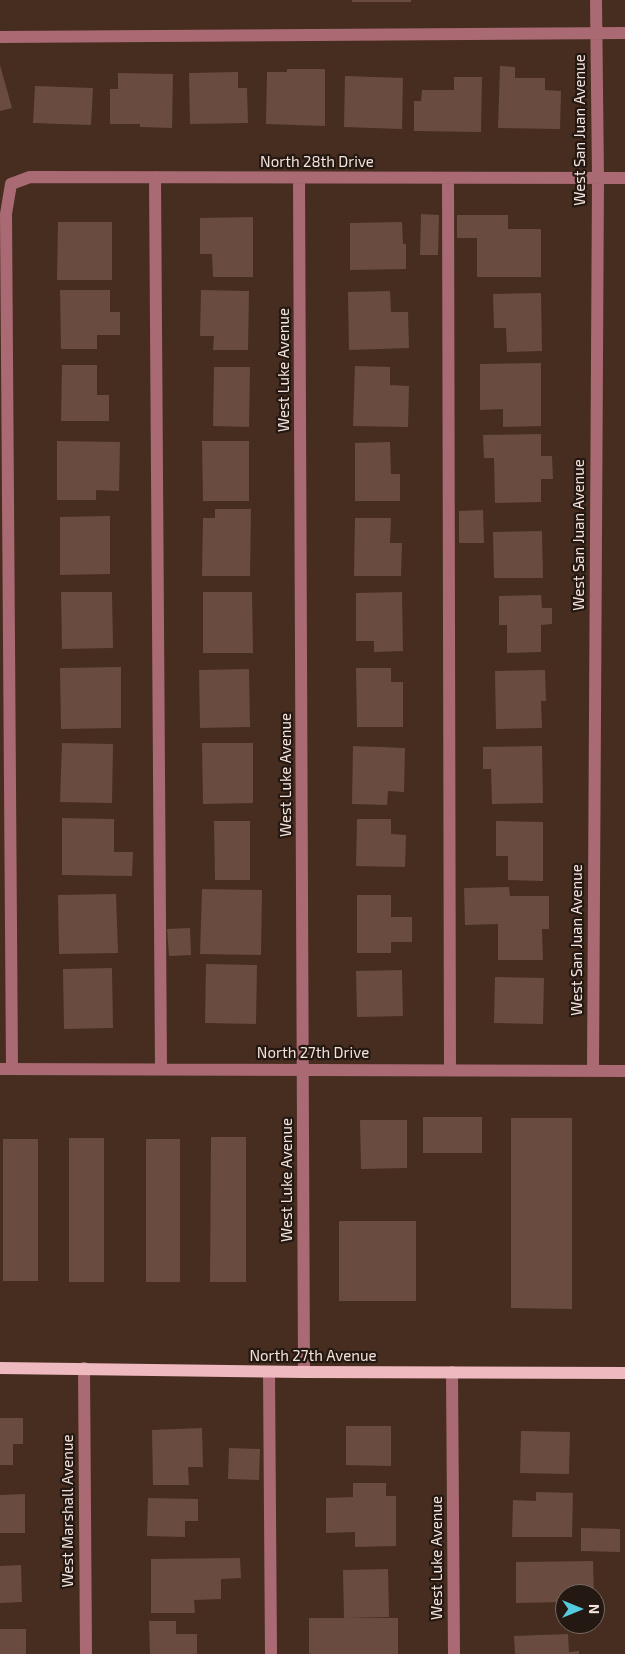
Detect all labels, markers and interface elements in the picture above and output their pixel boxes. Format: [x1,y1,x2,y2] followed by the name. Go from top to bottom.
[571,54,589,206] street label: West San Juan Avenue
[260,153,374,171] street label: North 28th Drive
[275,308,293,432] street label: West Luke Avenue
[570,459,588,611] street label: West San Juan Avenue
[277,713,295,837] street label: West Luke Avenue
[568,864,586,1016] street label: West San Juan Avenue
[257,1044,369,1062] street label: North 27th Drive
[278,1118,296,1242] street label: West Luke Avenue
[249,1347,377,1365] street label: North 27th Avenue
[59,1434,77,1588] street label: West Marshall Avenue
[428,1496,446,1620] street label: West Luke Avenue
[555,1584,605,1634] north arrow
[586,1604,603,1614] text: N

